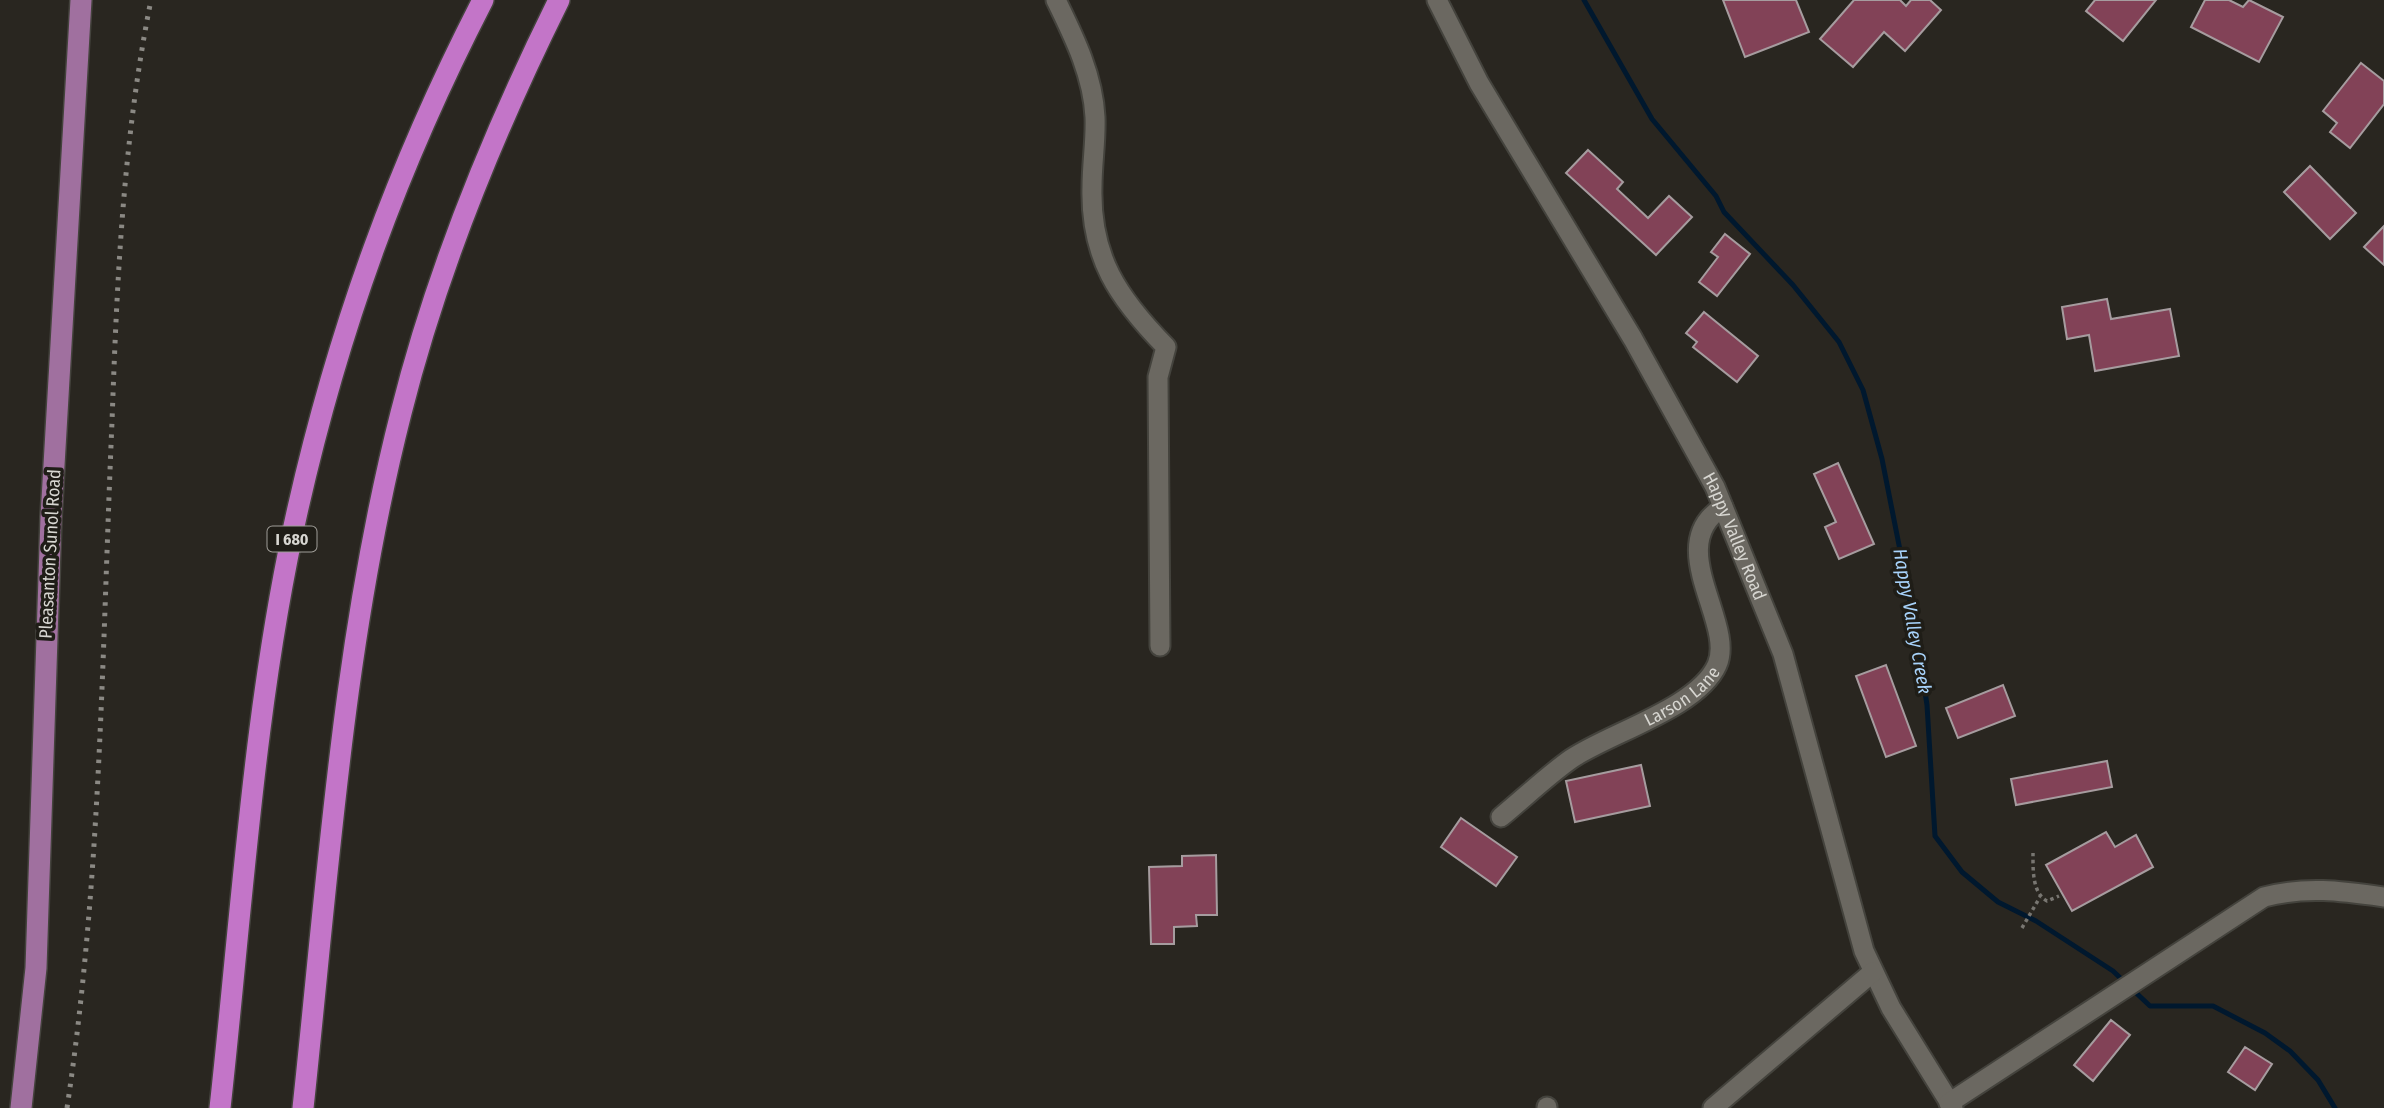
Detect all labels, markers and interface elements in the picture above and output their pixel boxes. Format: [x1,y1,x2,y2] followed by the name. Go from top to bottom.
[35,469,65,639] street label: Pleasanton Sunol Road
[1698,469,1771,603] street label: Happy Valley Road
[268,526,316,552] road number: I 680
[1888,547,1937,696] water label: Happy Valley Creek
[1641,662,1725,731] street label: Larson Lane

